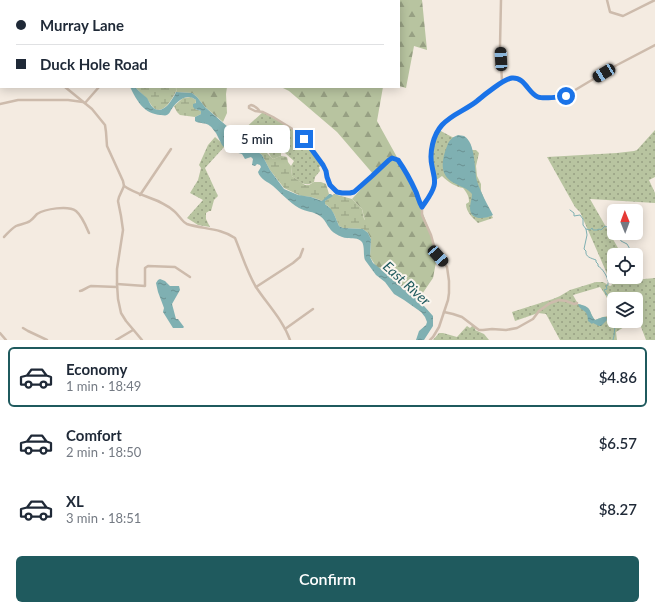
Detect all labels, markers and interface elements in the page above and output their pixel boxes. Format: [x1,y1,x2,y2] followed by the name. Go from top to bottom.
[40,16,124,34] text: Murray Lane
[494,47,508,71] car
[40,55,148,73] text: Duck Hole Road
[591,62,617,84] car
[557,87,575,105] route start
[224,125,290,153] callout: 5 min
[295,130,313,148] route end
[241,131,273,147] text: 5 min
[607,204,643,240] north arrow
[607,204,643,328] map controls
[426,243,450,269] car
[607,248,643,284] button: locate
[380,257,434,309] water label: East River
[607,292,643,328] button: layers
[18,359,54,395] icon: car
[66,360,127,378] text: Economy
[599,368,637,386] text: $4.86
[66,378,141,394] text: 1 min · 18:49
[18,425,54,461] icon: car
[66,426,122,444] text: Comfort
[599,434,637,452] text: $6.57
[66,444,141,460] text: 2 min · 18:50
[18,491,54,527] icon: car
[66,492,84,510] text: XL
[599,500,637,518] text: $8.27
[66,510,141,526] text: 3 min · 18:51
[16,556,639,602] button: Confirm

